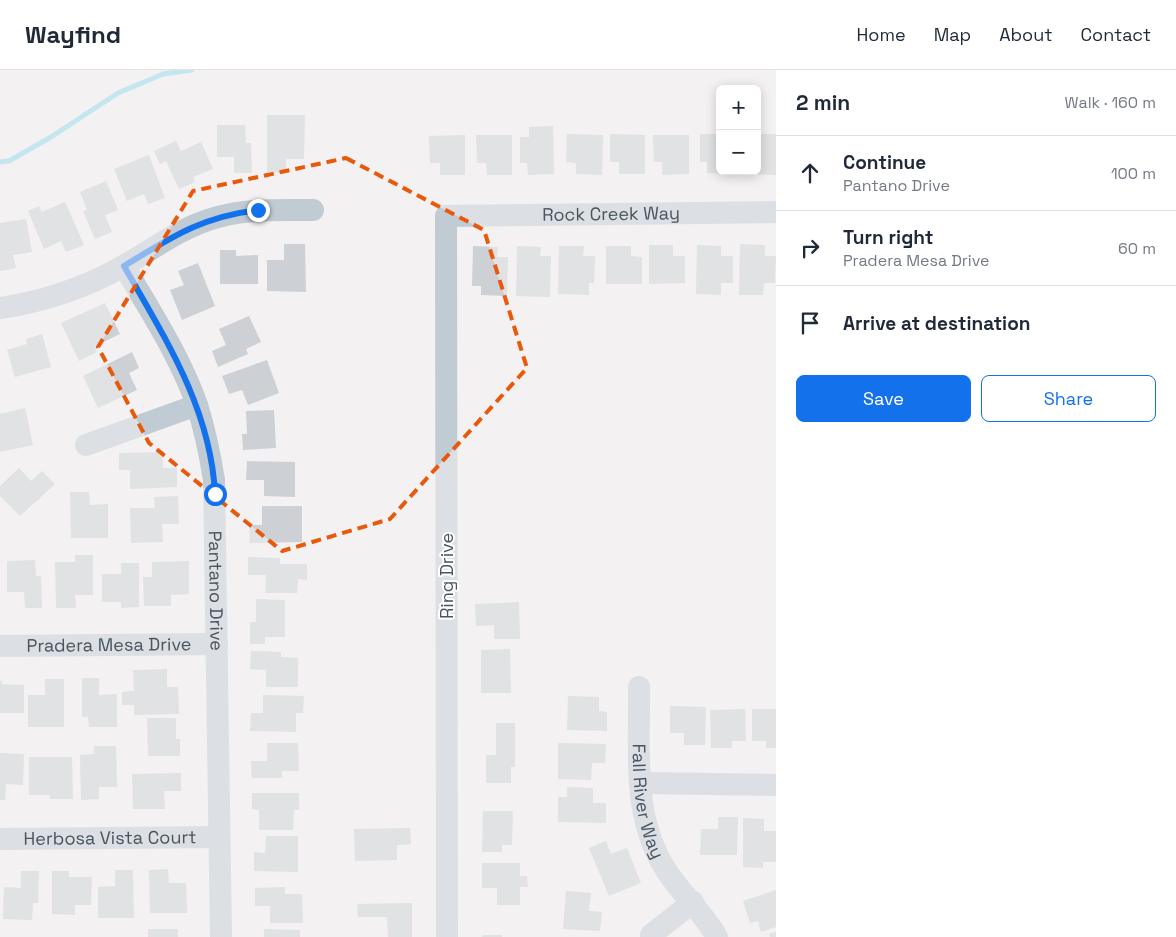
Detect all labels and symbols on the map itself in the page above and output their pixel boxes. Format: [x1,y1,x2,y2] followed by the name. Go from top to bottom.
[247,199,270,222] route end
[542,201,680,226] street label: Rock Creek Way
[204,483,227,506] route start
[204,530,229,651] street label: Pantano Drive
[435,533,458,619] street label: Ring Drive
[26,632,192,657] street label: Pradera Mesa Drive
[628,743,670,862] street label: Fall River Way
[23,825,197,850] street label: Herbosa Vista Court

